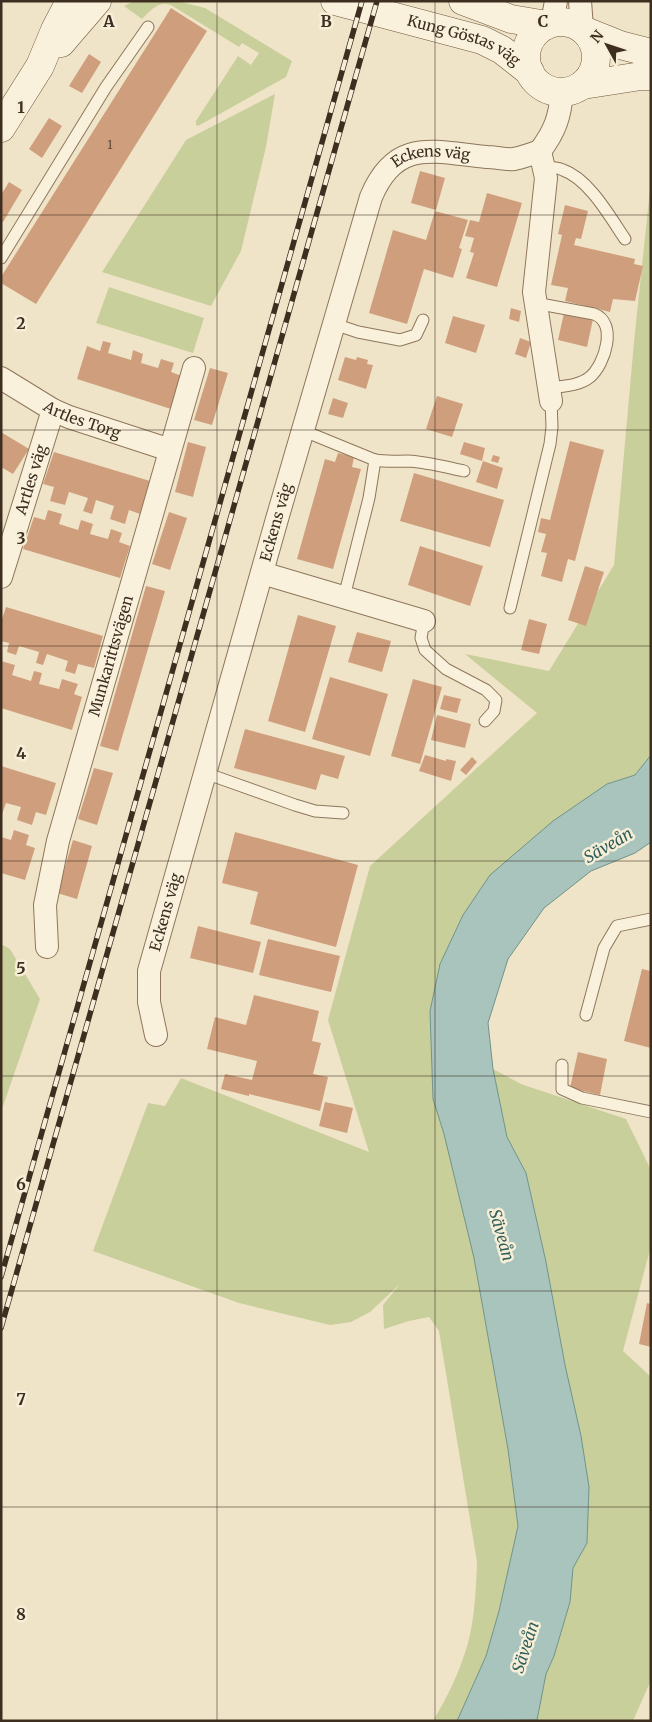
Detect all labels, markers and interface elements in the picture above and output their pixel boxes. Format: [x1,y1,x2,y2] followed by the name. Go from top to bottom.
[102,11,115,31] text: A
[320,11,332,31] text: B
[405,11,524,70] street label: Kung Göstas väg
[538,11,548,31] text: C
[582,20,632,70] north arrow
[587,27,607,47] text: N
[17,97,25,117] text: 1
[107,137,113,152] house number: 1
[387,142,472,171] street label: Eckens väg
[16,313,26,333] text: 2
[39,396,123,442] street label: Artles Torg
[11,442,51,518] street label: Artles väg
[255,481,296,564] street label: Eckens väg
[16,528,26,548] text: 3
[84,593,137,718] street label: Munkarittsvägen
[16,743,26,763] text: 4
[580,823,636,867] water label: Säveån
[145,871,185,953] street label: Eckens väg
[16,958,26,978] text: 5
[16,1174,26,1194] text: 6
[485,1207,519,1263] water label: Säveån
[16,1389,26,1409] text: 7
[16,1604,26,1624] text: 8
[507,1619,543,1675] water label: Säveån

